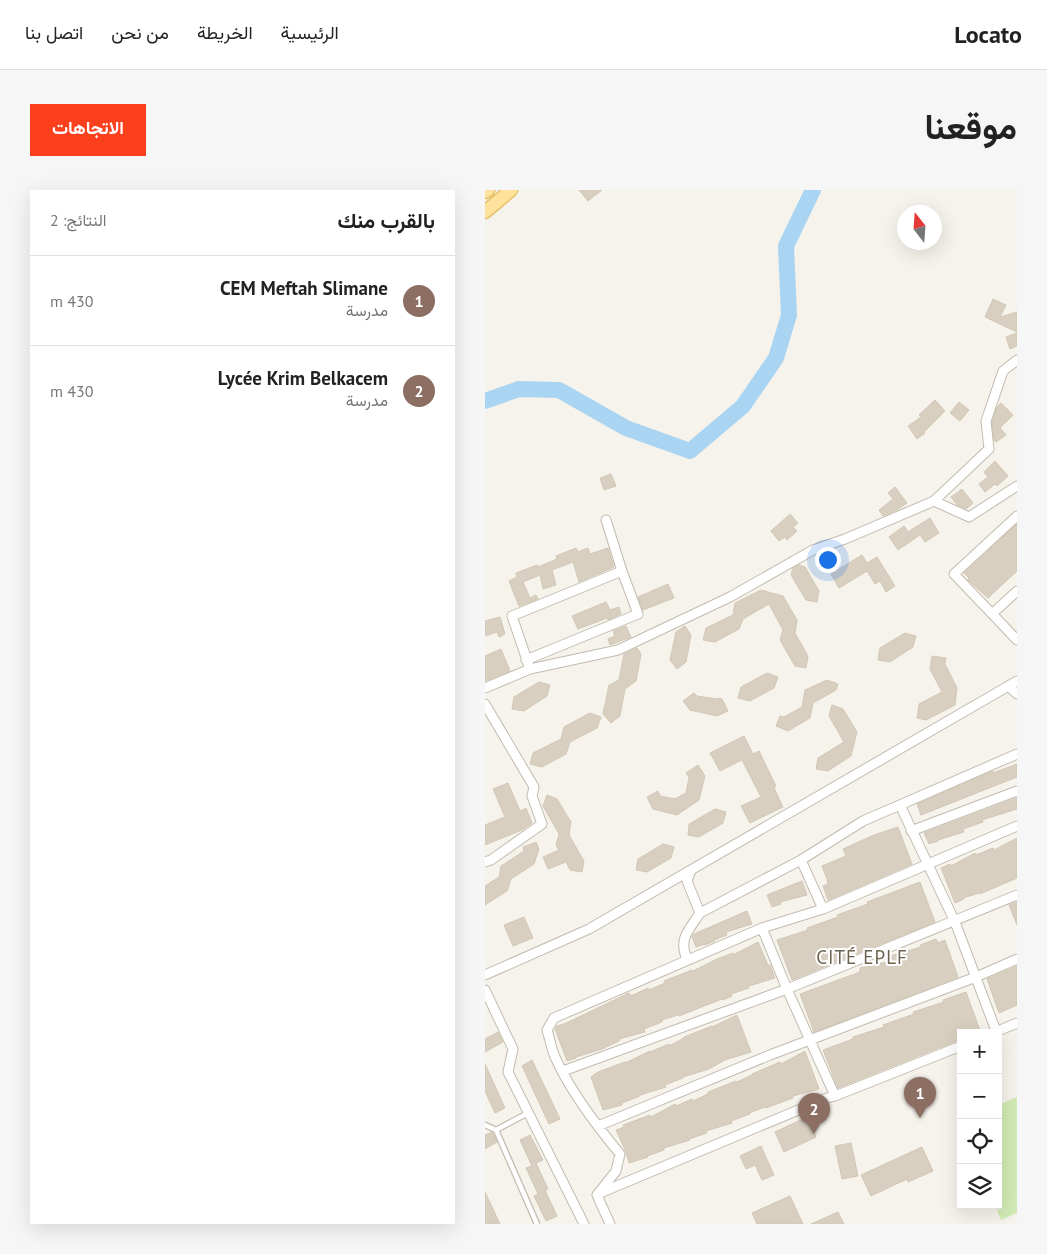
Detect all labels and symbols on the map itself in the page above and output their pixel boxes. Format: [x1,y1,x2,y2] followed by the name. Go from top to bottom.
[897,205,942,250] north arrow
[815,547,841,573] your location
[816,945,908,969] district label: CITÉ EPLF
[904,1077,936,1118] pin: 1
[798,1093,830,1134] pin: 2

